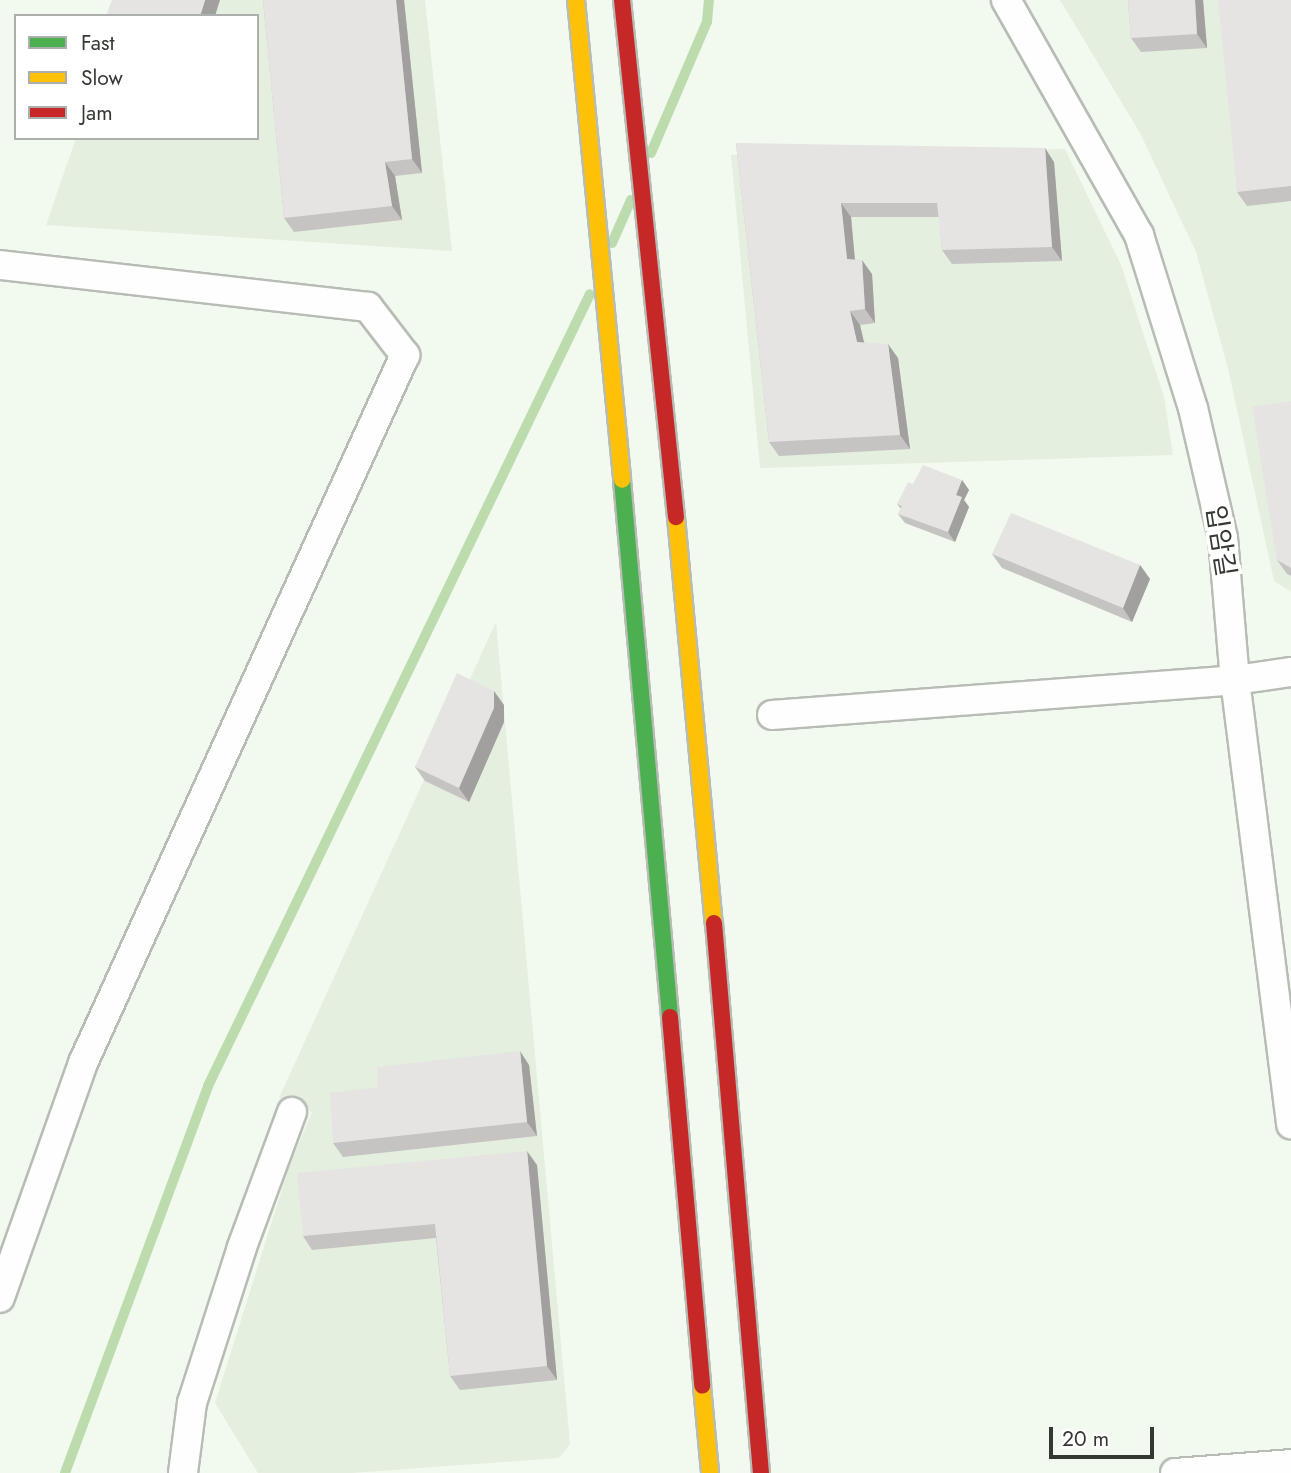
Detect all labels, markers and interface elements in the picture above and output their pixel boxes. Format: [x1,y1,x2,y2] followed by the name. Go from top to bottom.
[14,14,259,140] legend
[81,28,114,58] text: Fast
[81,63,123,93] text: Slow
[81,98,113,128] text: Jam
[1199,503,1241,579] street label: 입암길
[1053,1414,1158,1458] scale bar
[1062,1424,1109,1454] text: 20 m

